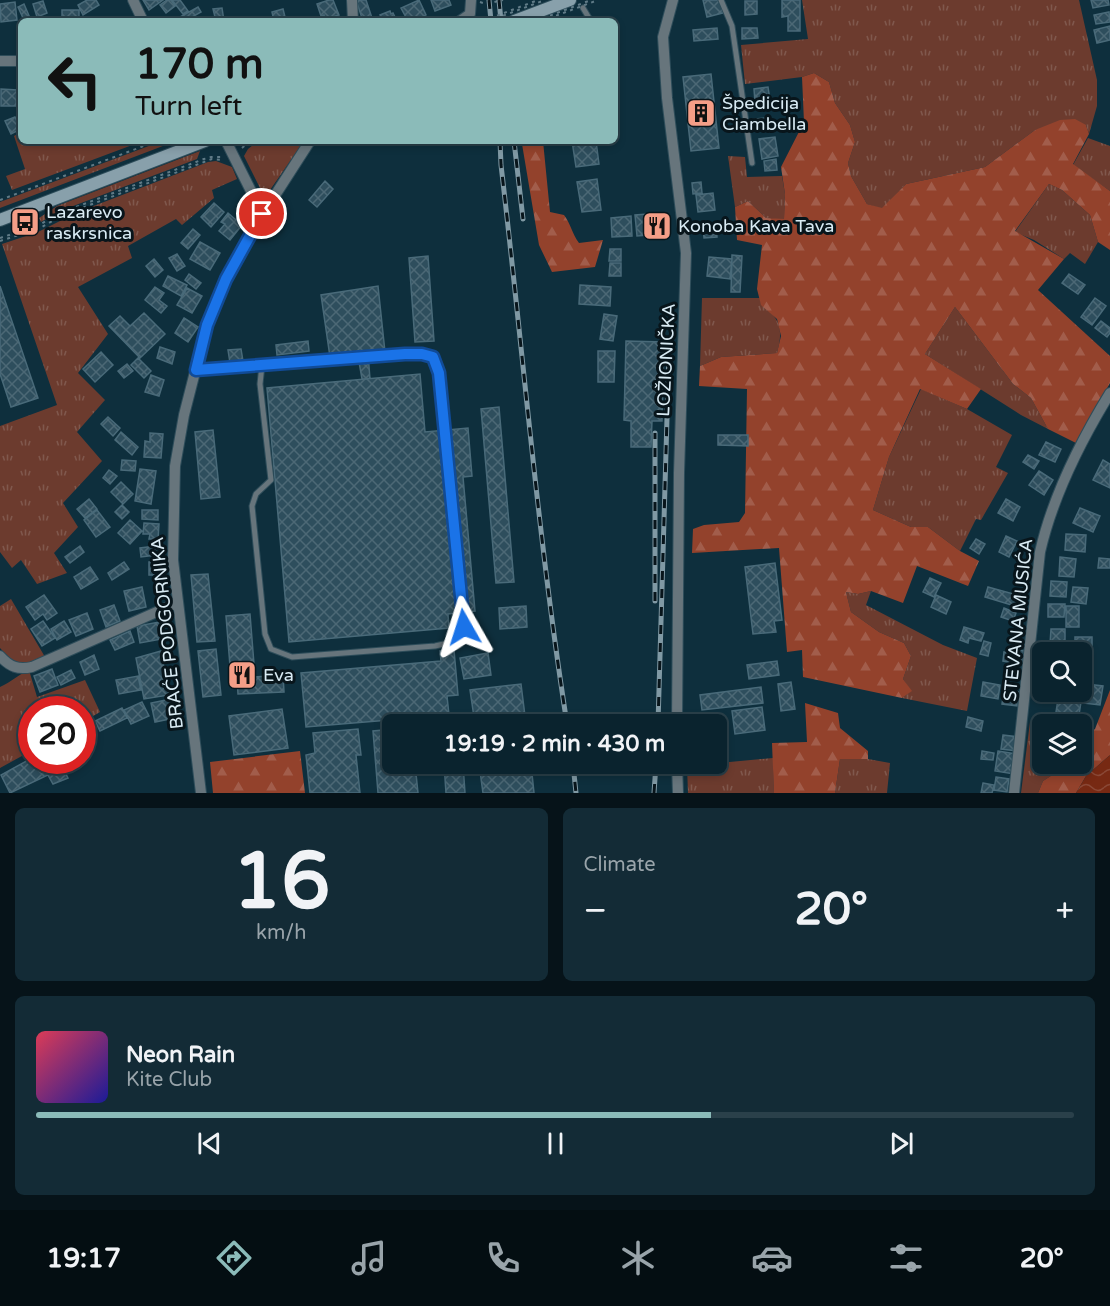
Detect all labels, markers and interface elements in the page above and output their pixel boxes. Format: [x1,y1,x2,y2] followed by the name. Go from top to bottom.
[135,39,264,90] text: 170 m
[36,42,114,120] icon: left
[135,90,242,123] text: Turn left
[722,92,806,135] place label: Špedicija Ciambella
[685,97,717,129] building icon: Špedicija Ciambella
[236,188,287,239] pin
[245,197,278,230] icon: arrive
[46,201,132,244] place label: Lazarevo raskrsnica
[9,206,41,238] bus stop icon: Lazarevo raskrsnica
[641,210,673,242] restaurant icon: Konoba Kava Tava
[678,215,834,237] place label: Konoba Kava Tava
[652,303,680,417] street label: LOŽIONIČKA
[146,536,188,730] street label: BRAĆE PODGORNIKA
[999,537,1037,703] street label: STEVANA MUSIĆA
[432,595,496,659] position arrow
[1032,642,1092,774] map controls
[1032,642,1092,702] button: search
[226,659,258,691] restaurant icon: Eva
[263,664,294,686] place label: Eva
[18,696,96,774] speed limit sign: 20
[1032,714,1092,774] button: layers
[444,731,665,757] text: 19:19 · 2 min · 430 m
[232,835,330,929] text: 16
[584,853,656,877] text: Climate
[794,883,868,937] text: 20°
[584,891,607,930] text: −
[1055,891,1074,930] text: +
[256,921,306,945] text: km/h
[126,1042,235,1068] text: Neon Rain
[126,1068,212,1092] text: Kite Club
[193,1127,226,1160] icon: previous
[539,1127,572,1160] icon: pause
[885,1127,918,1160] icon: next
[213,1237,255,1279] icon: directions
[348,1237,390,1279] icon: music
[482,1237,524,1279] icon: phone
[617,1237,659,1279] icon: climate
[751,1237,793,1279] icon: car
[885,1237,927,1279] icon: filters
[46,1242,121,1275] text: 19:17
[1020,1242,1064,1275] text: 20°

